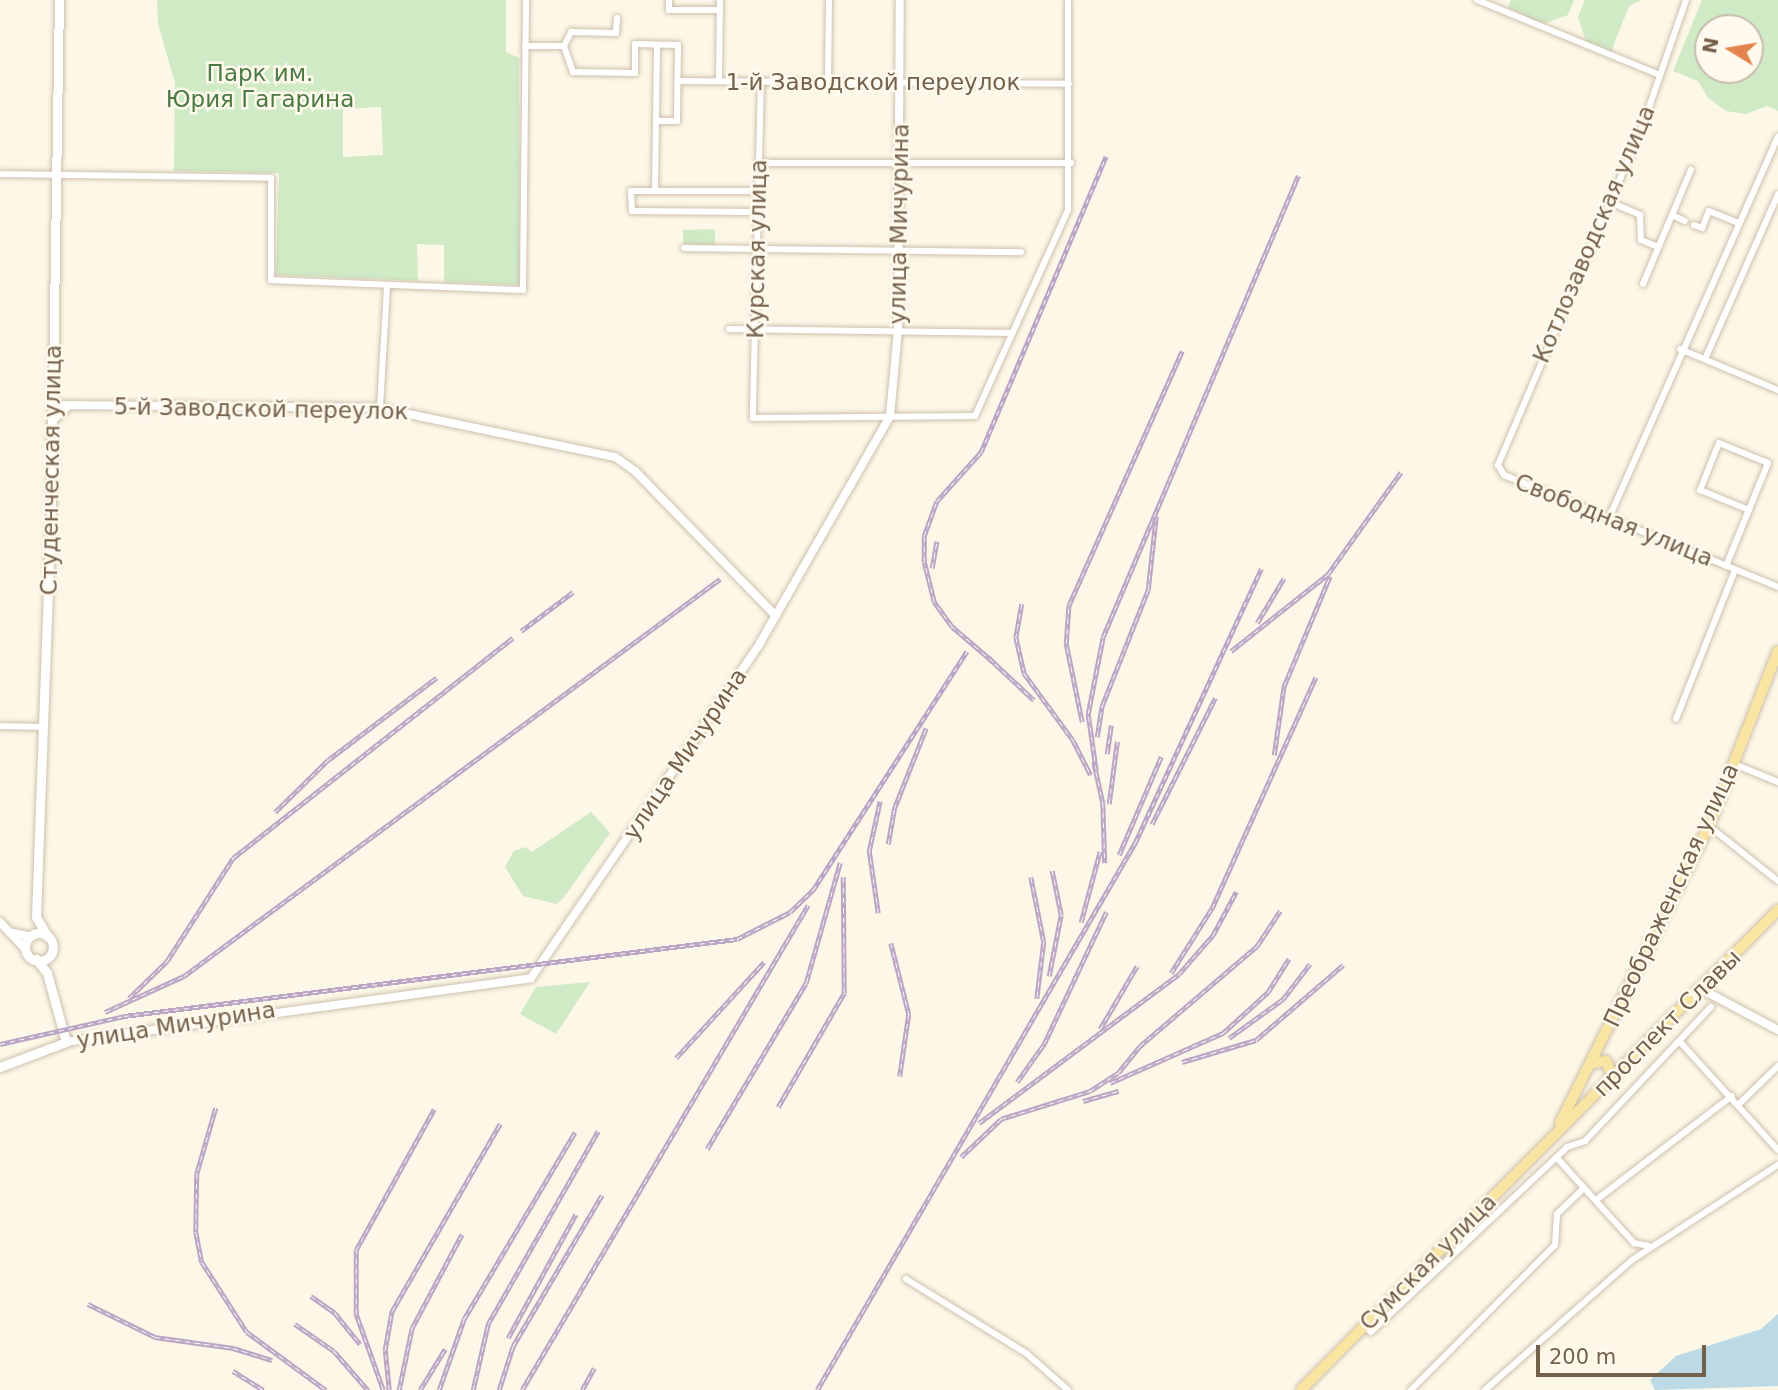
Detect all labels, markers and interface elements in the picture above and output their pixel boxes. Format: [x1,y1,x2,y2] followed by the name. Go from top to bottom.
[1694,14,1764,84] north arrow
[1698,35,1723,55] text: N
[166,59,354,113] park label: Парк им. Юрия Гагарина
[726,68,1020,96] street label: 1-й Заводской переулок
[1527,101,1661,367] street label: Котлозаводская улица
[883,123,915,325] street label: улица Мичурина
[742,159,772,339] street label: Курская улица
[35,344,67,596] street label: Студенческая улица
[113,393,409,425] street label: 5-й Заводской переулок
[1511,468,1717,572] street label: Свободная улица
[617,663,753,845] street label: улица Мичурина
[1598,759,1744,1031] street label: Преображенская улица
[1588,944,1746,1102] street label: проспект Славы
[75,996,277,1054] street label: улица Мичурина
[1354,1188,1502,1336] street label: Сумская улица
[1540,1330,1710,1374] scale bar
[1549,1345,1616,1369] text: 200 m

